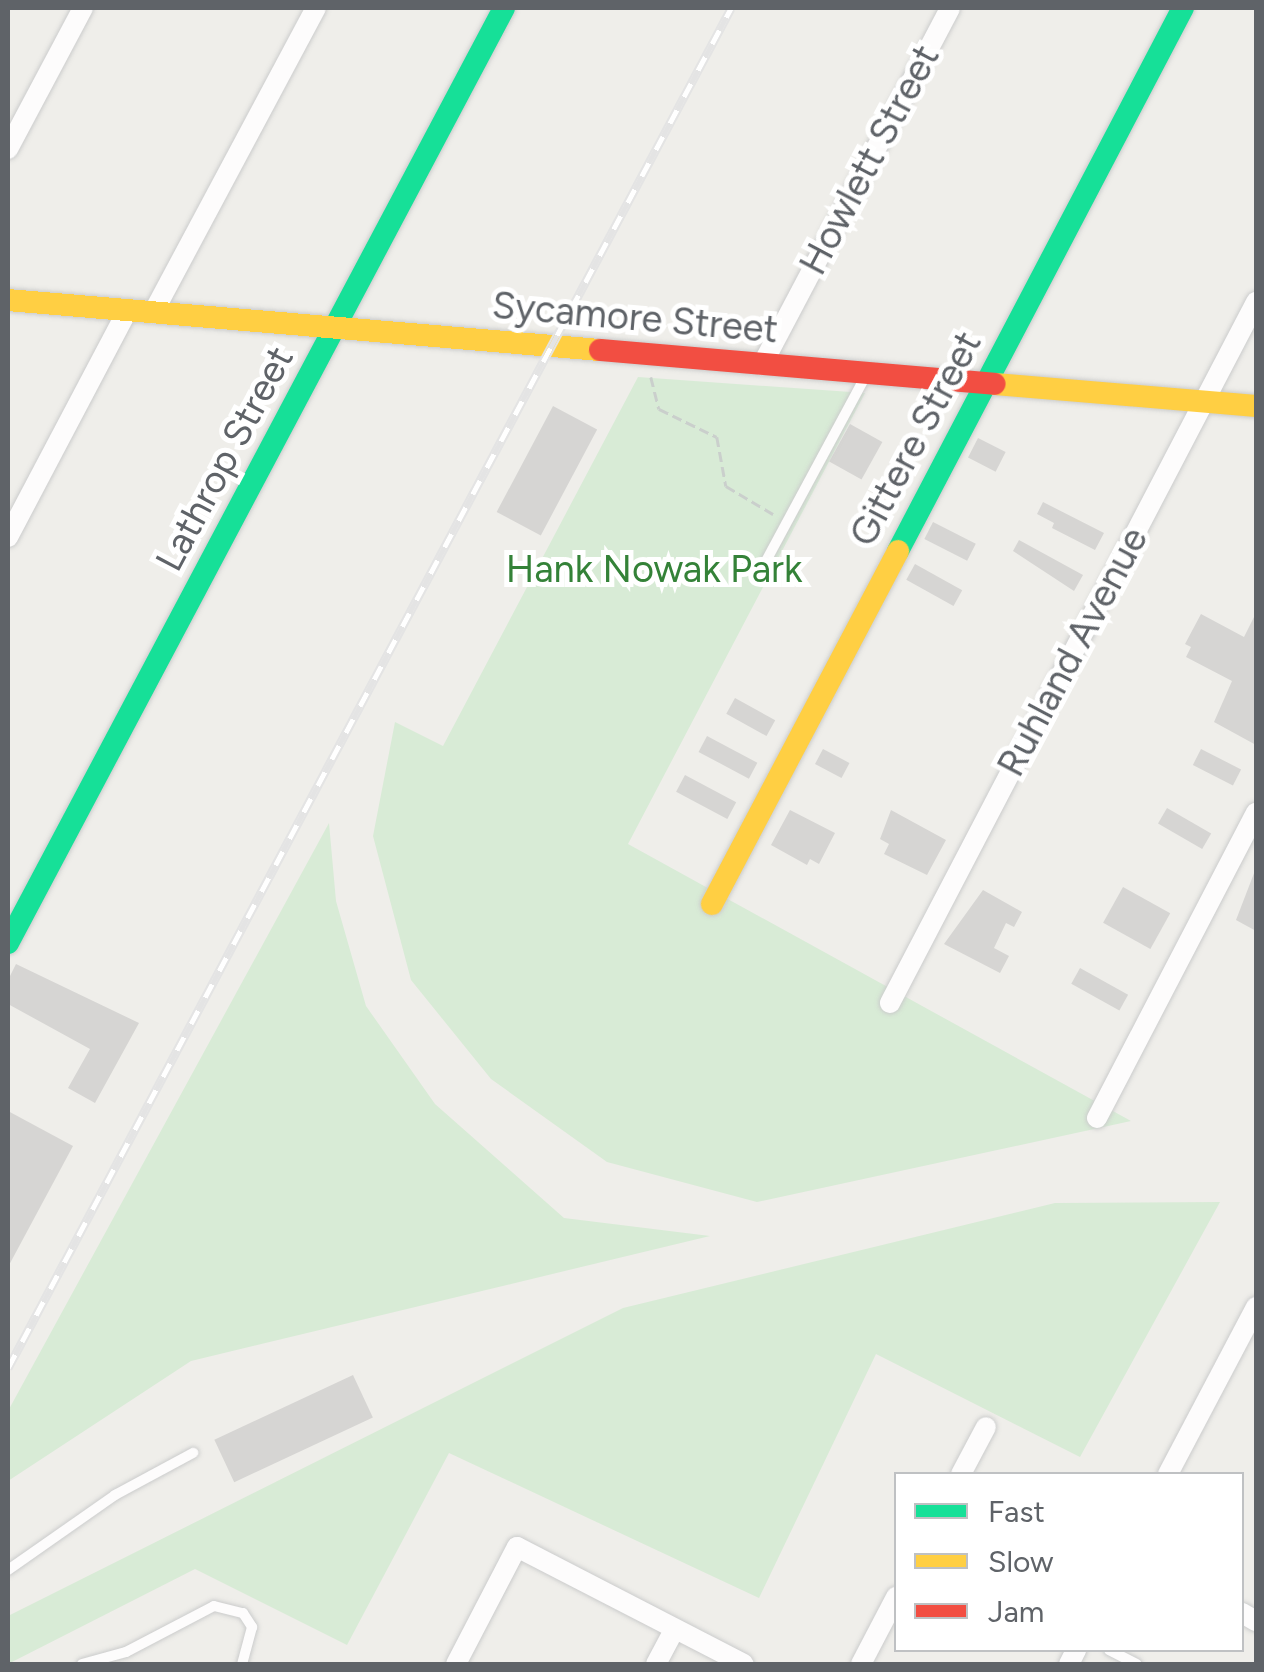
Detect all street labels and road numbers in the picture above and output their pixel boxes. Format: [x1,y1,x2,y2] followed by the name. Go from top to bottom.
[790,37,950,283] street label: Howlett Street
[490,283,780,353] street label: Sycamore Street
[840,324,992,554] street label: Gittere Street
[147,339,303,579] street label: Lathrop Street
[988,520,1158,784] street label: Ruhland Avenue

